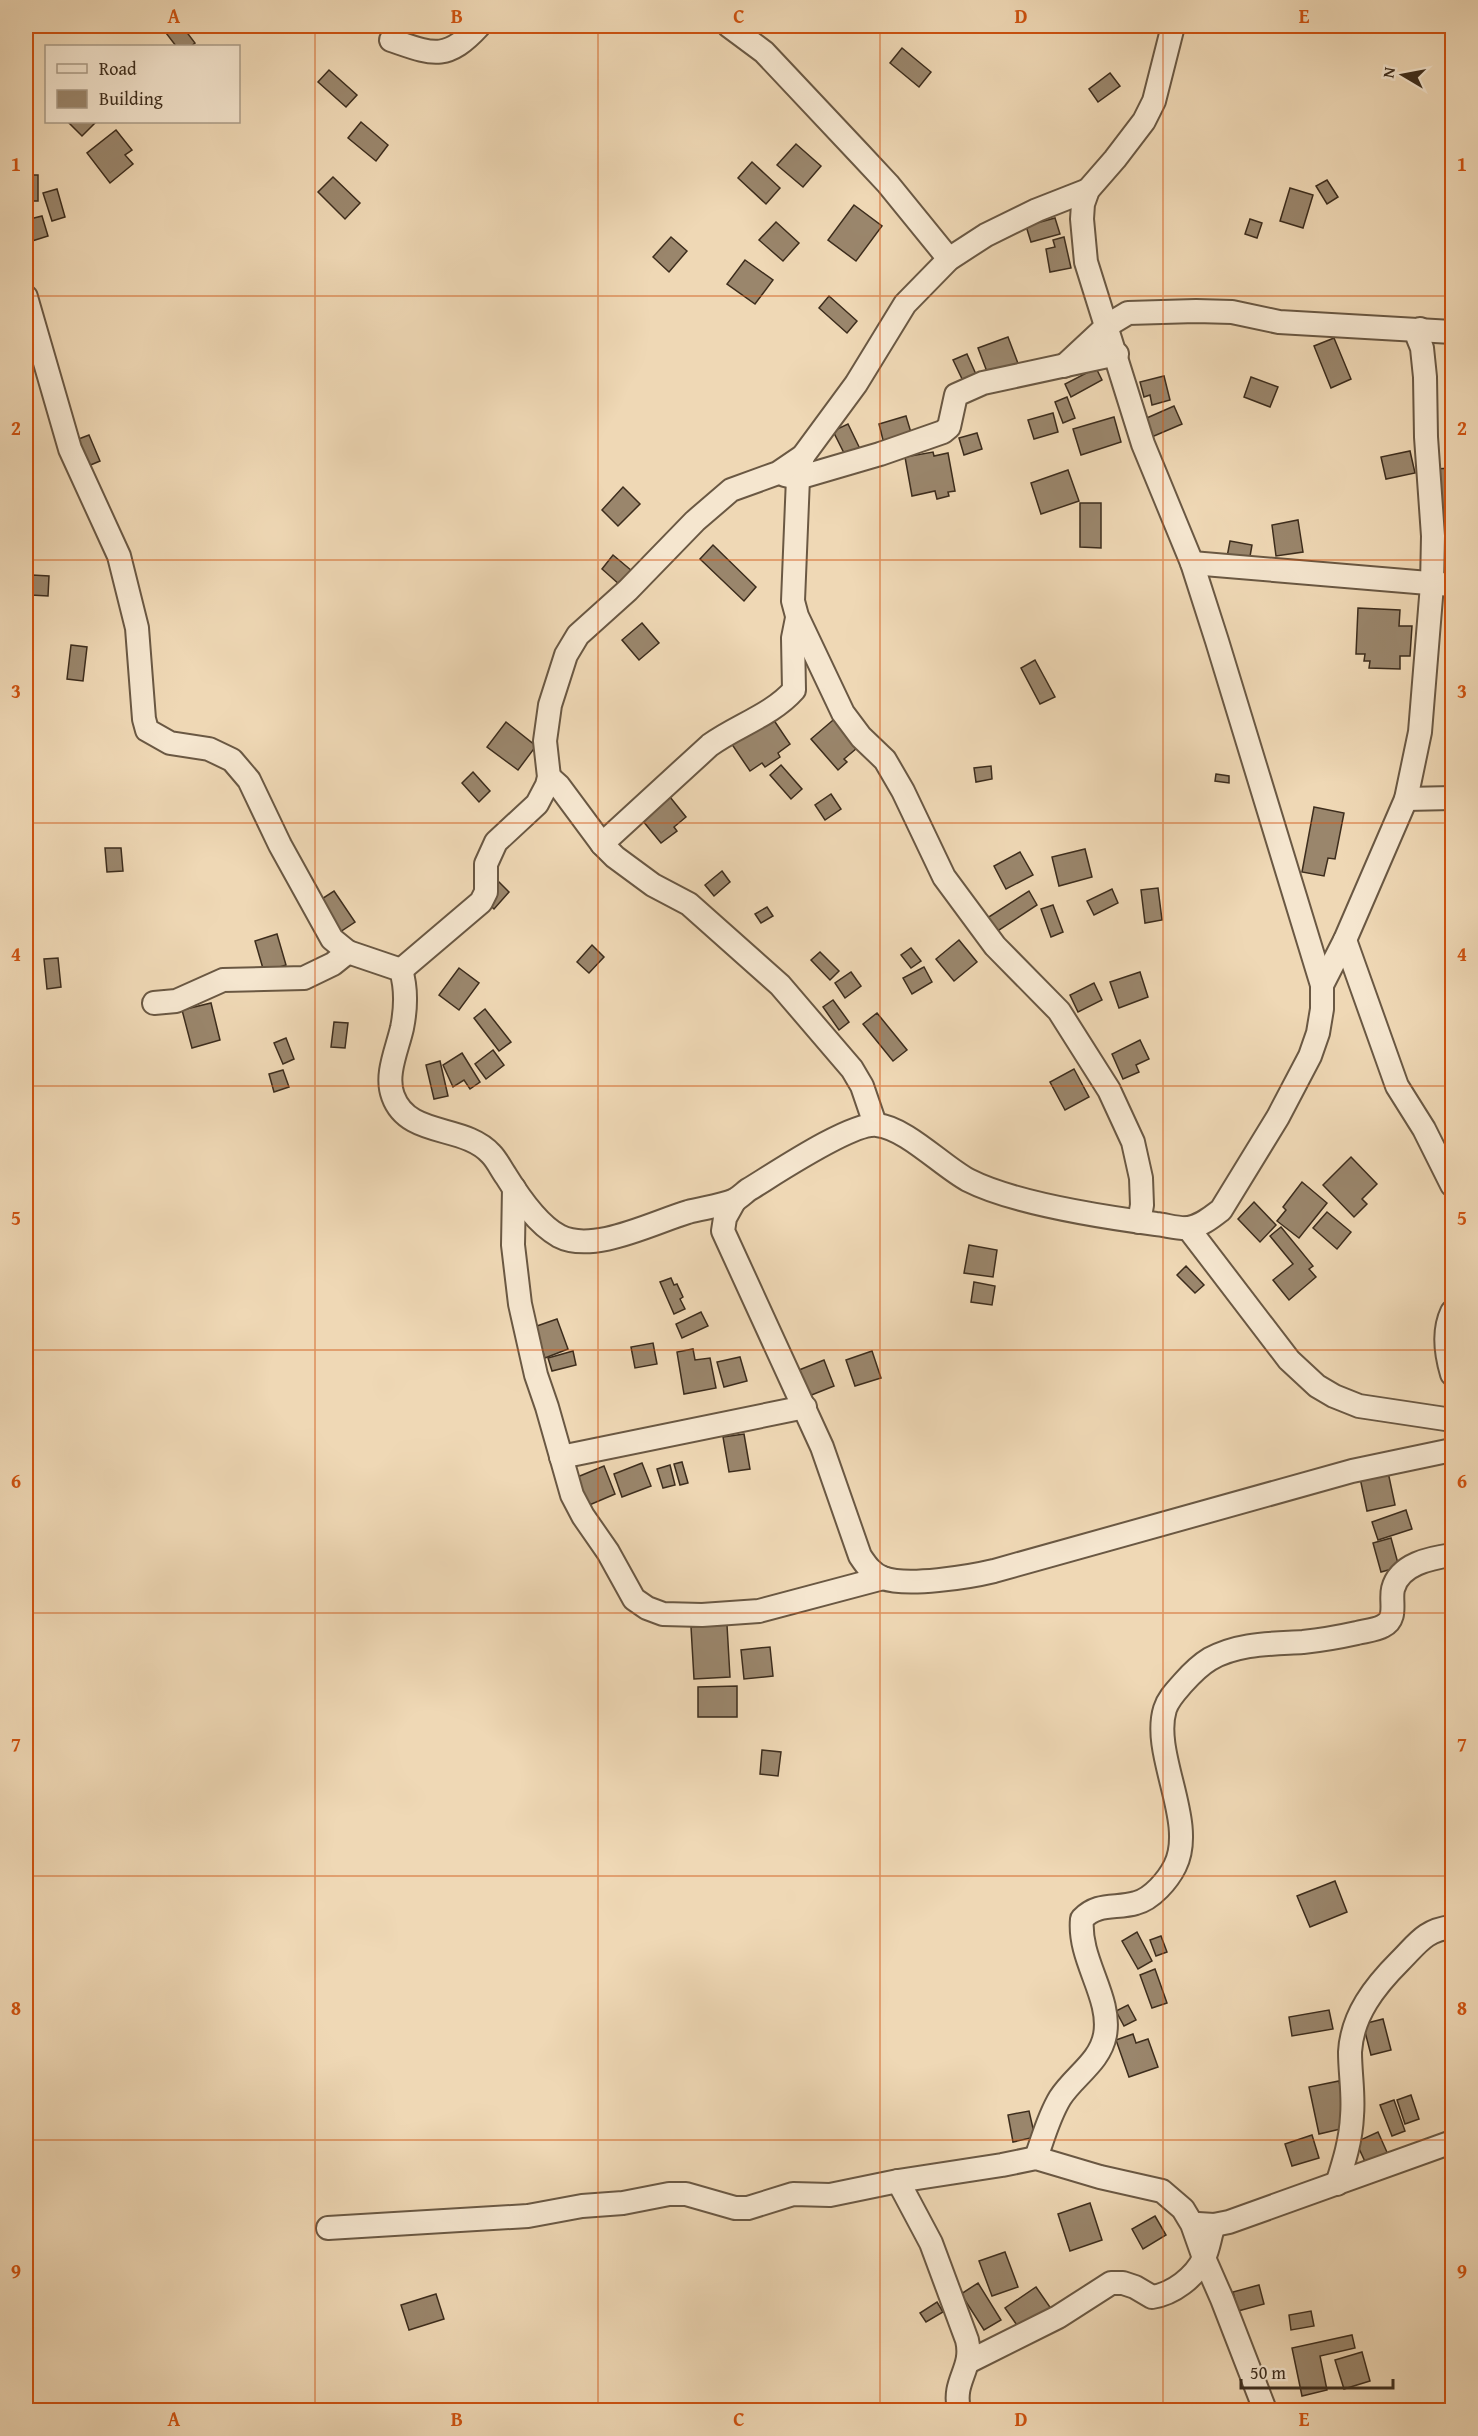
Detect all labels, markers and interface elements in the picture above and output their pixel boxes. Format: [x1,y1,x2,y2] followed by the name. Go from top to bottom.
[168,1,181,30] text: A
[451,1,463,30] text: B
[733,1,745,30] text: C
[1014,1,1028,30] text: D
[1299,1,1310,30] text: E
[45,45,240,123] legend
[1373,45,1433,105] north arrow
[99,55,137,82] text: Road
[1375,65,1401,80] text: N
[99,85,163,112] text: Building
[11,149,21,178] text: 1
[1457,149,1467,178] text: 1
[11,413,21,442] text: 2
[1457,413,1467,442] text: 2
[11,676,21,705] text: 3
[1457,676,1467,705] text: 3
[11,939,21,968] text: 4
[1457,939,1467,968] text: 4
[11,1203,21,1232] text: 5
[1457,1203,1467,1232] text: 5
[11,1466,21,1495] text: 6
[1457,1466,1467,1495] text: 6
[11,1729,21,1758] text: 7
[1457,1729,1467,1758] text: 7
[11,1993,21,2022] text: 8
[1457,1993,1467,2022] text: 8
[11,2256,21,2285] text: 9
[1457,2256,1467,2285] text: 9
[1241,2352,1392,2390] scale bar
[1250,2359,1286,2386] text: 50 m
[168,2404,181,2433] text: A
[451,2404,463,2433] text: B
[733,2404,745,2433] text: C
[1014,2404,1028,2433] text: D
[1299,2404,1310,2433] text: E

